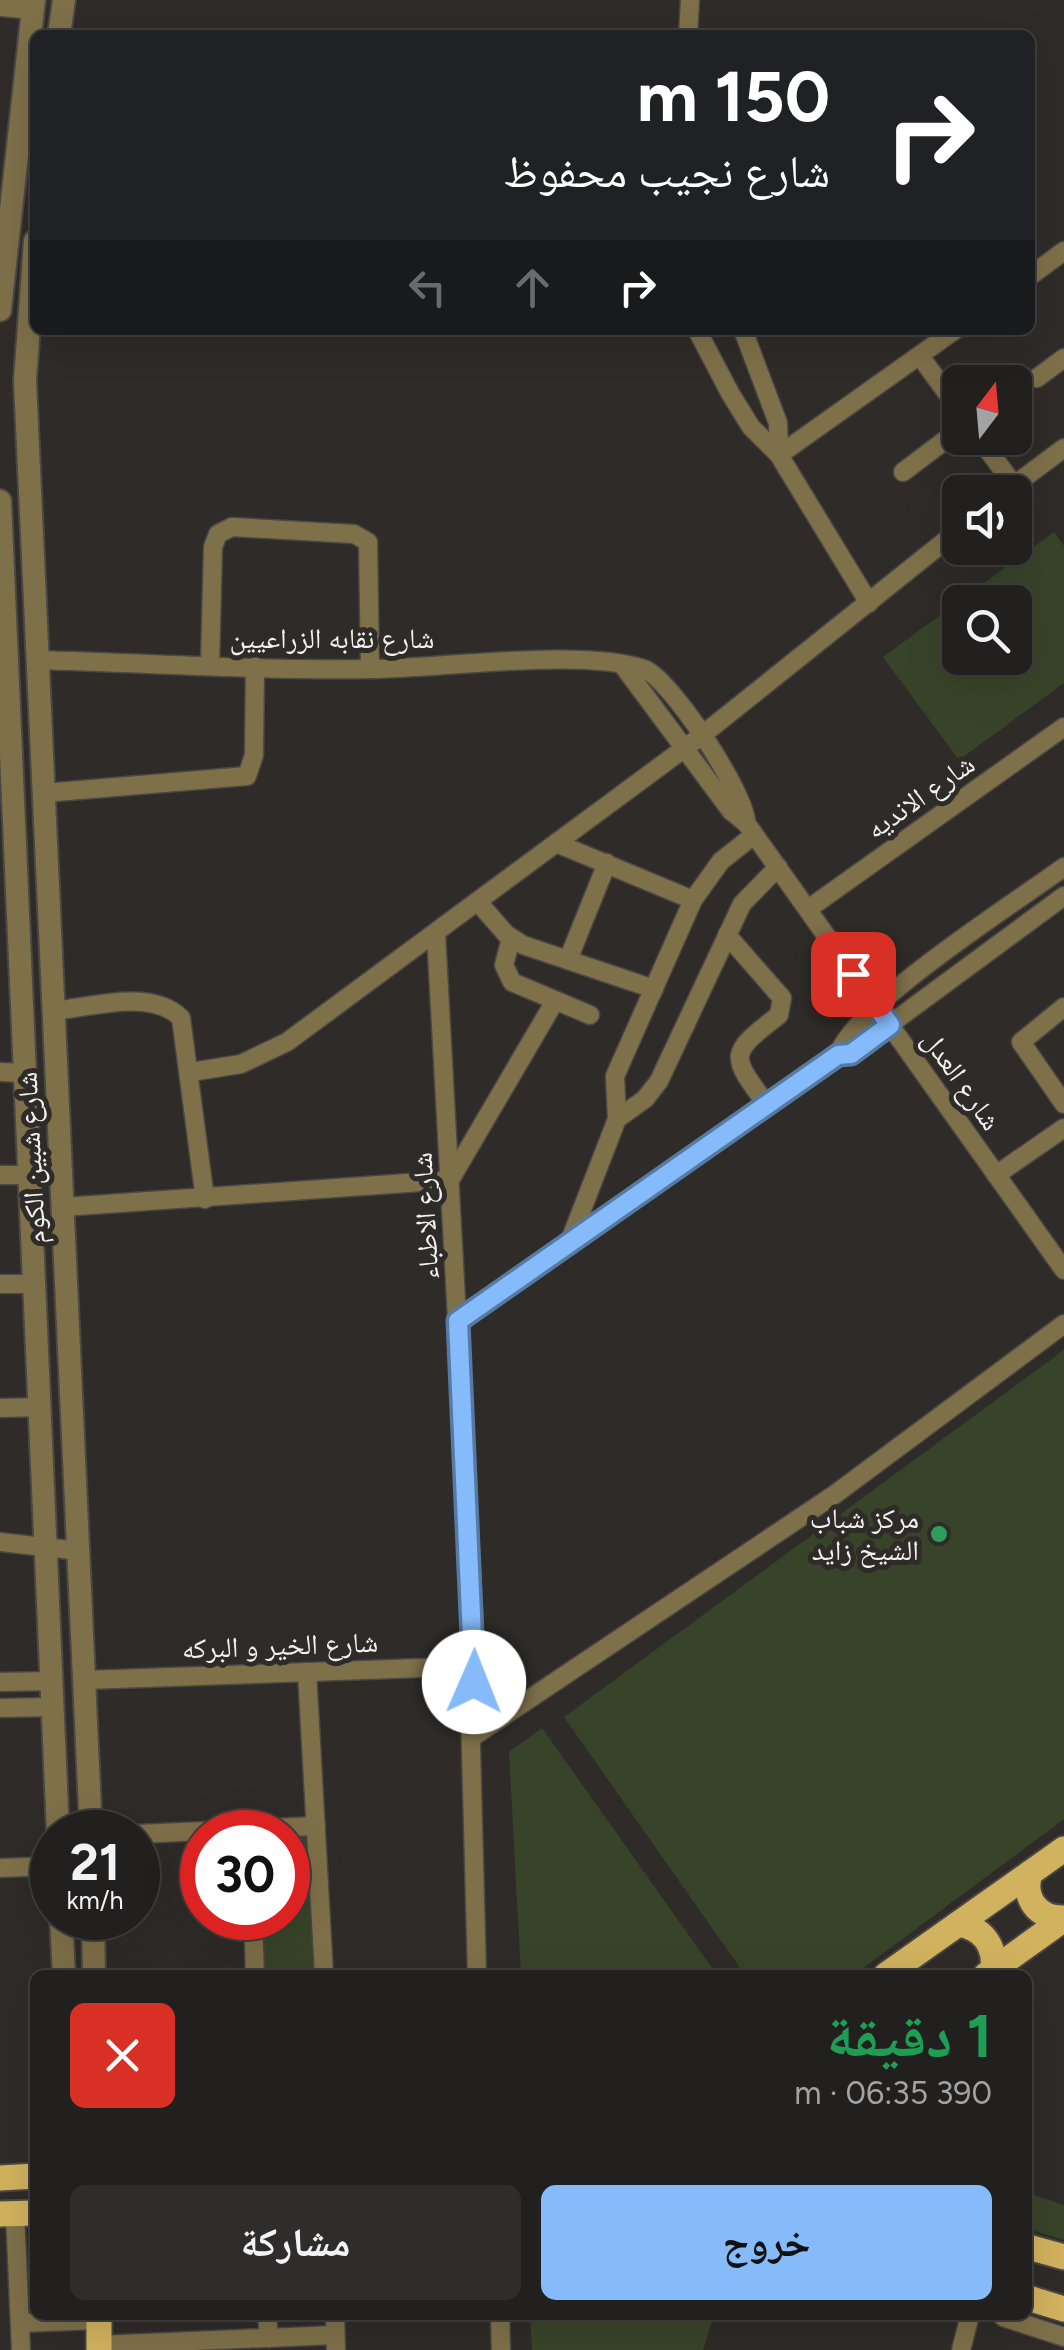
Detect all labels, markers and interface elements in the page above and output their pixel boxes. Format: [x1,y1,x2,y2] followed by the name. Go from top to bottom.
[637,54,830,139] text: 150 m
[865,70,995,200] icon: right
[503,144,830,198] text: شارع نجيب محفوظ
[400,260,455,315] icon: left
[505,260,560,315] icon: ahead
[610,260,665,315] icon: right
[942,365,1032,455] north arrow
[942,365,1032,675] map controls
[942,475,1032,565] button: sound
[942,585,1032,675] button: search
[229,621,435,656] street label: شارع نقابه الزراعيين
[859,746,981,846] street label: شارع الانديه
[811,932,896,1017] pin
[826,947,881,1002] icon: arrive
[914,1023,1009,1137] street label: شارع العدل
[10,1071,54,1245] street label: شارع شبين الكوم
[405,1151,446,1280] street label: شارع الاطباء
[810,1501,919,1568] place label: مركز شباب الشيخ زايد
[928,1523,950,1545] marker: مركز شباب الشيخ زايد
[181,1625,379,1666] street label: شارع الخير و البركه
[422,1630,526,1734] position arrow
[180,1810,310,1940] speed limit sign: 30
[70,1832,120,1893] text: 21
[66,1885,124,1915] text: km/h
[826,2000,992,2072] text: 1 دقيقة
[70,2003,175,2108] button: close
[794,2074,992,2112] text: 390 m · 06:35
[70,2185,521,2300] button: مشاركة
[541,2185,992,2300] button: خروج

